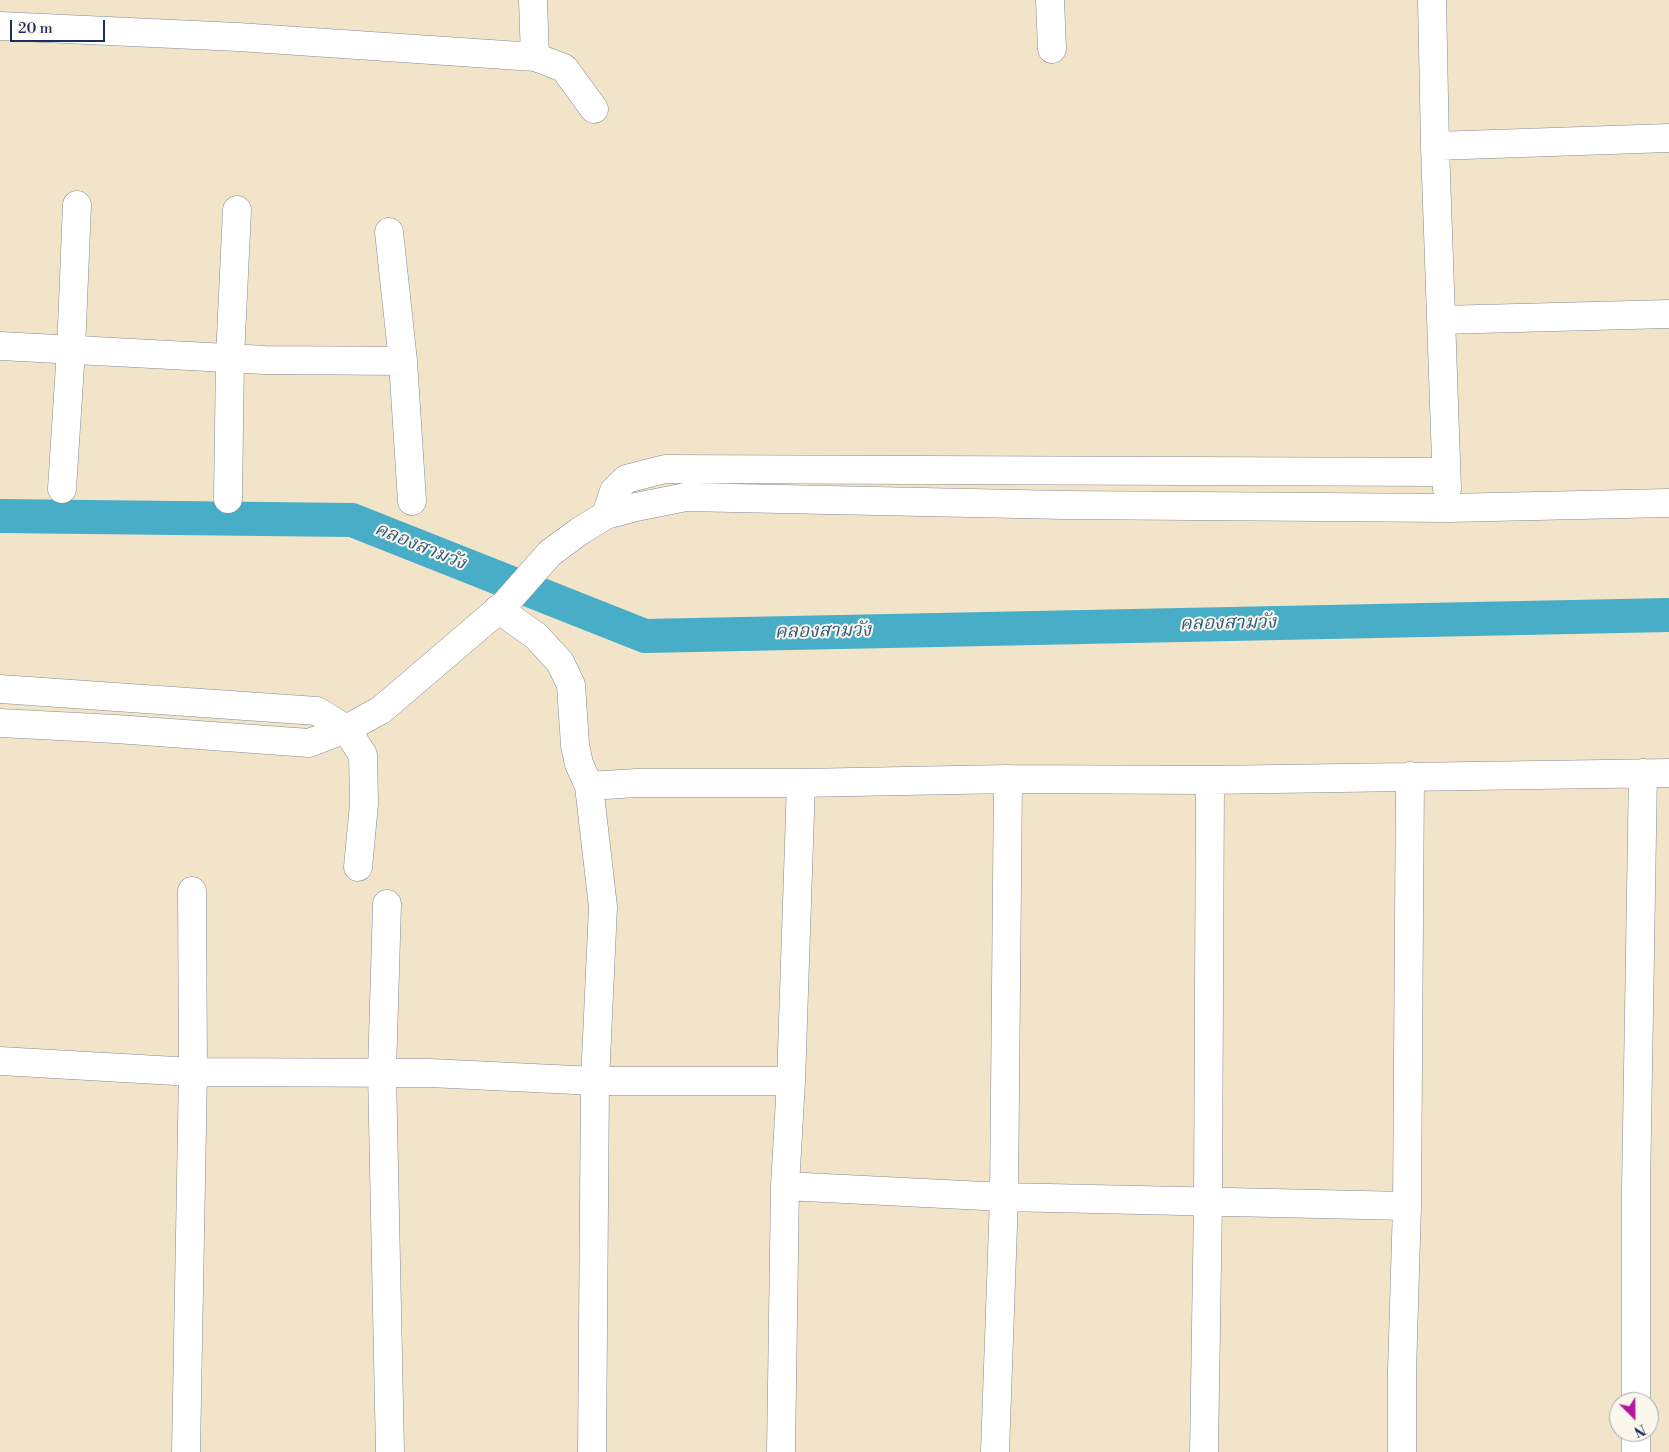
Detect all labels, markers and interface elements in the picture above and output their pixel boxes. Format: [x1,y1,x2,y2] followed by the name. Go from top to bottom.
[12,10,108,42] scale bar
[18,19,53,38] text: 20 m
[371,518,469,576] water label: คลองสามวัง
[1179,612,1277,636] water label: คลองสามวัง
[774,620,872,644] water label: คลองสามวัง
[1609,1392,1659,1442] north arrow
[1631,1419,1648,1440] text: N

